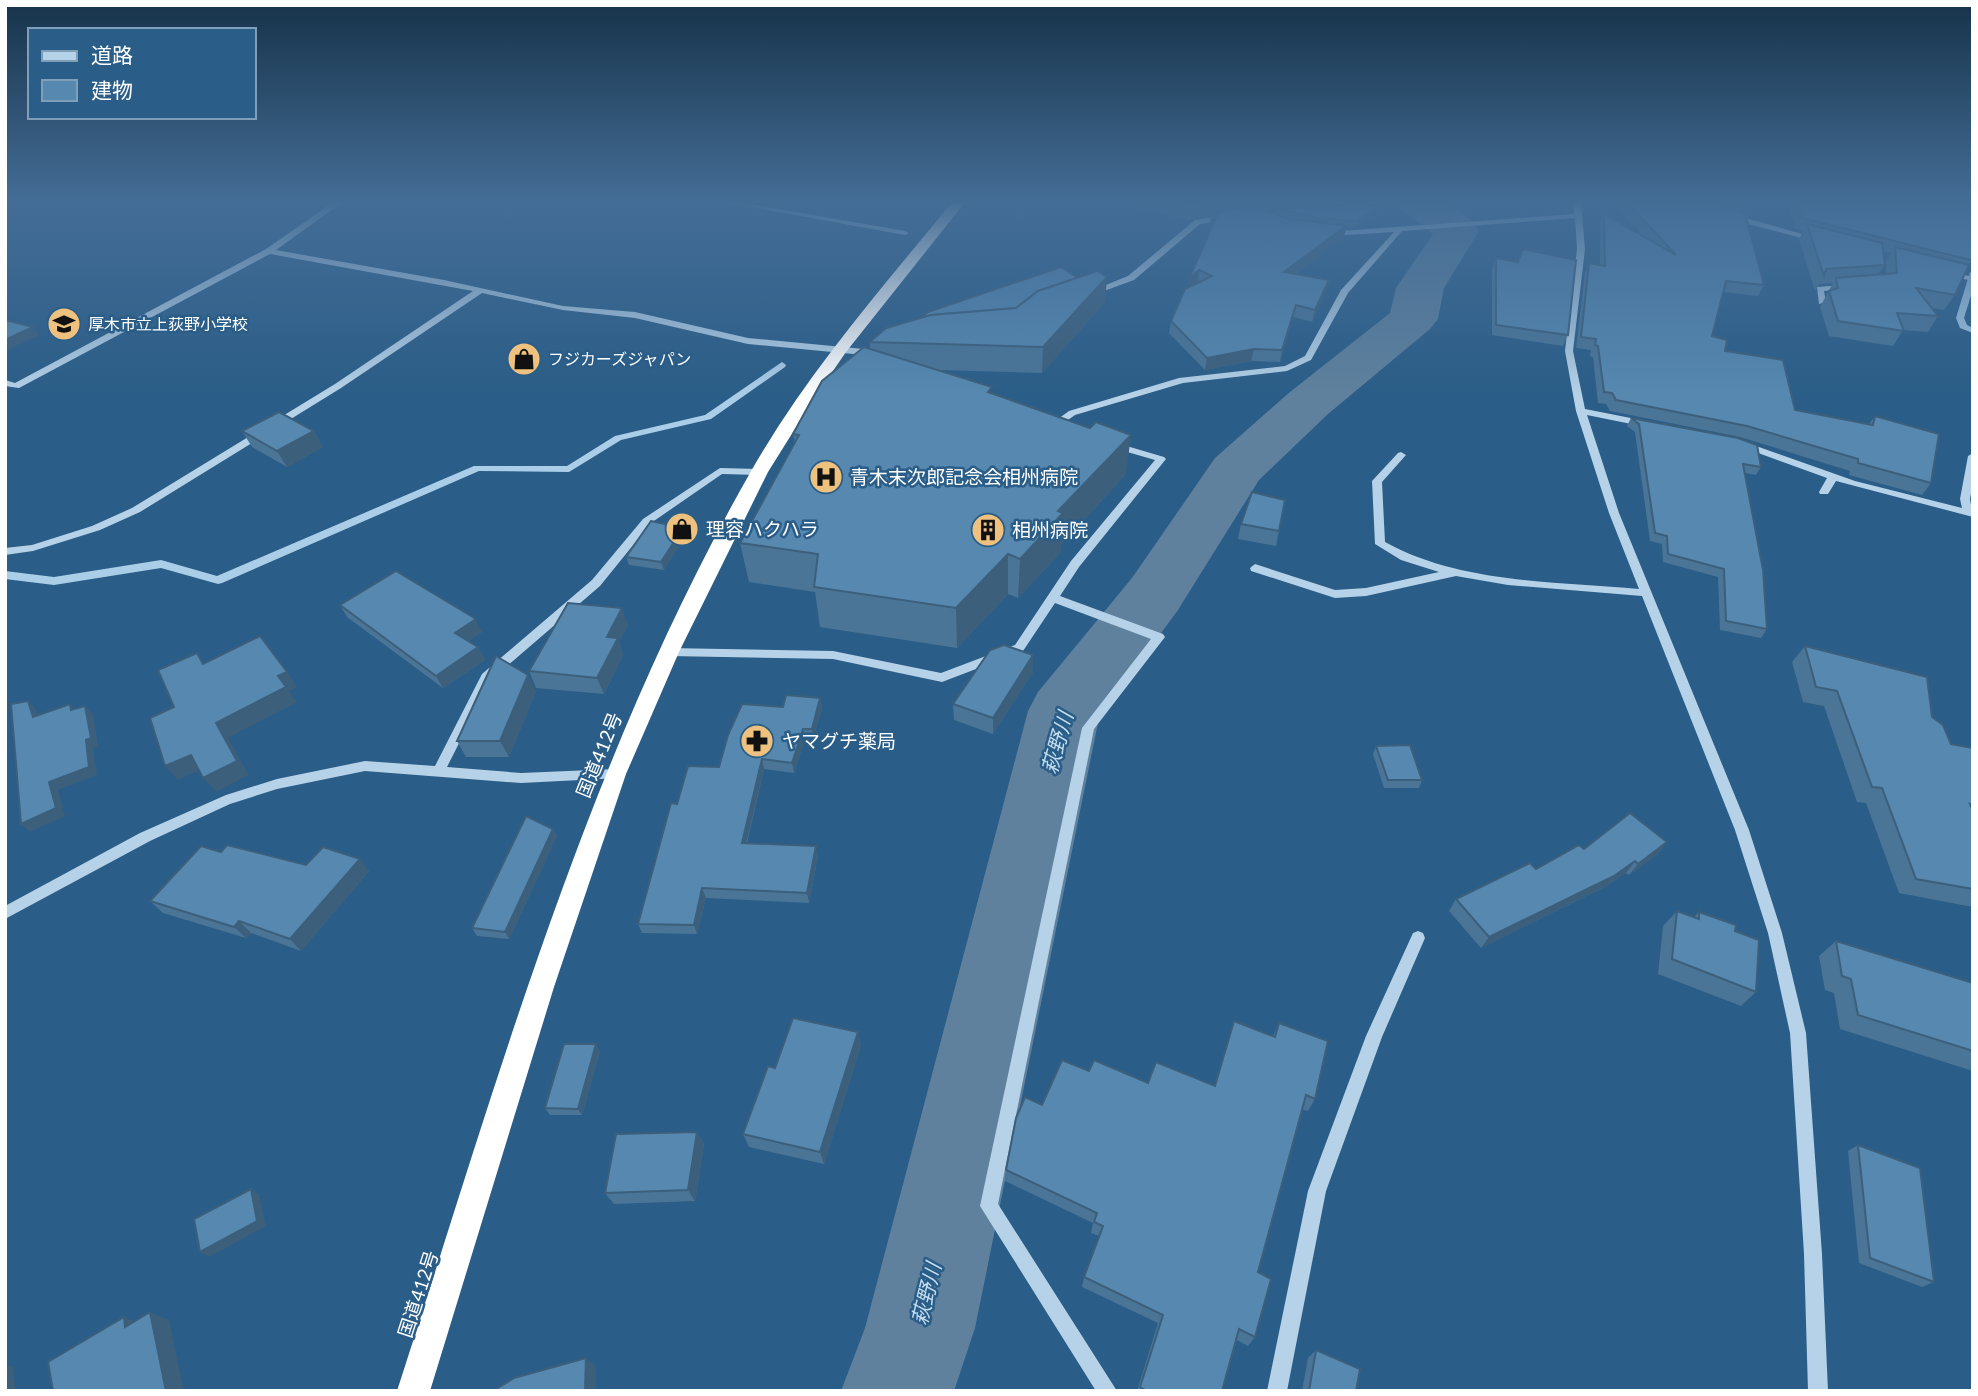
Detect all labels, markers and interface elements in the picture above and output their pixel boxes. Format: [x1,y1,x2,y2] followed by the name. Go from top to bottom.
[28,28,256,119] legend
[91,42,133,67] text: 道路
[91,77,133,102] text: 建物
[45,305,83,343] school or university icon: 厚木市立上荻野小学校
[88,314,248,333] place label: 厚木市立上荻野小学校
[505,340,543,378] shop icon: フジカーズジャパン
[548,349,691,368] place label: フジカーズジャパン
[807,458,845,496] hospital icon: 青木末次郎記念会相州病院
[850,465,1078,488] place label: 青木末次郎記念会相州病院
[663,510,701,548] shop icon: 理容ハクハラ
[969,511,1007,549] building icon: 相州病院
[706,517,819,540] place label: 理容ハクハラ
[1012,518,1088,541] place label: 相州病院
[1036,707,1078,776] water label: 萩野川
[571,709,626,801] street label: 国道412号
[738,722,776,760] pharmacy icon: ヤマグチ薬局
[782,729,896,752] place label: ヤマグチ薬局
[393,1247,442,1340] street label: 国道412号
[906,1258,946,1327] water label: 萩野川

